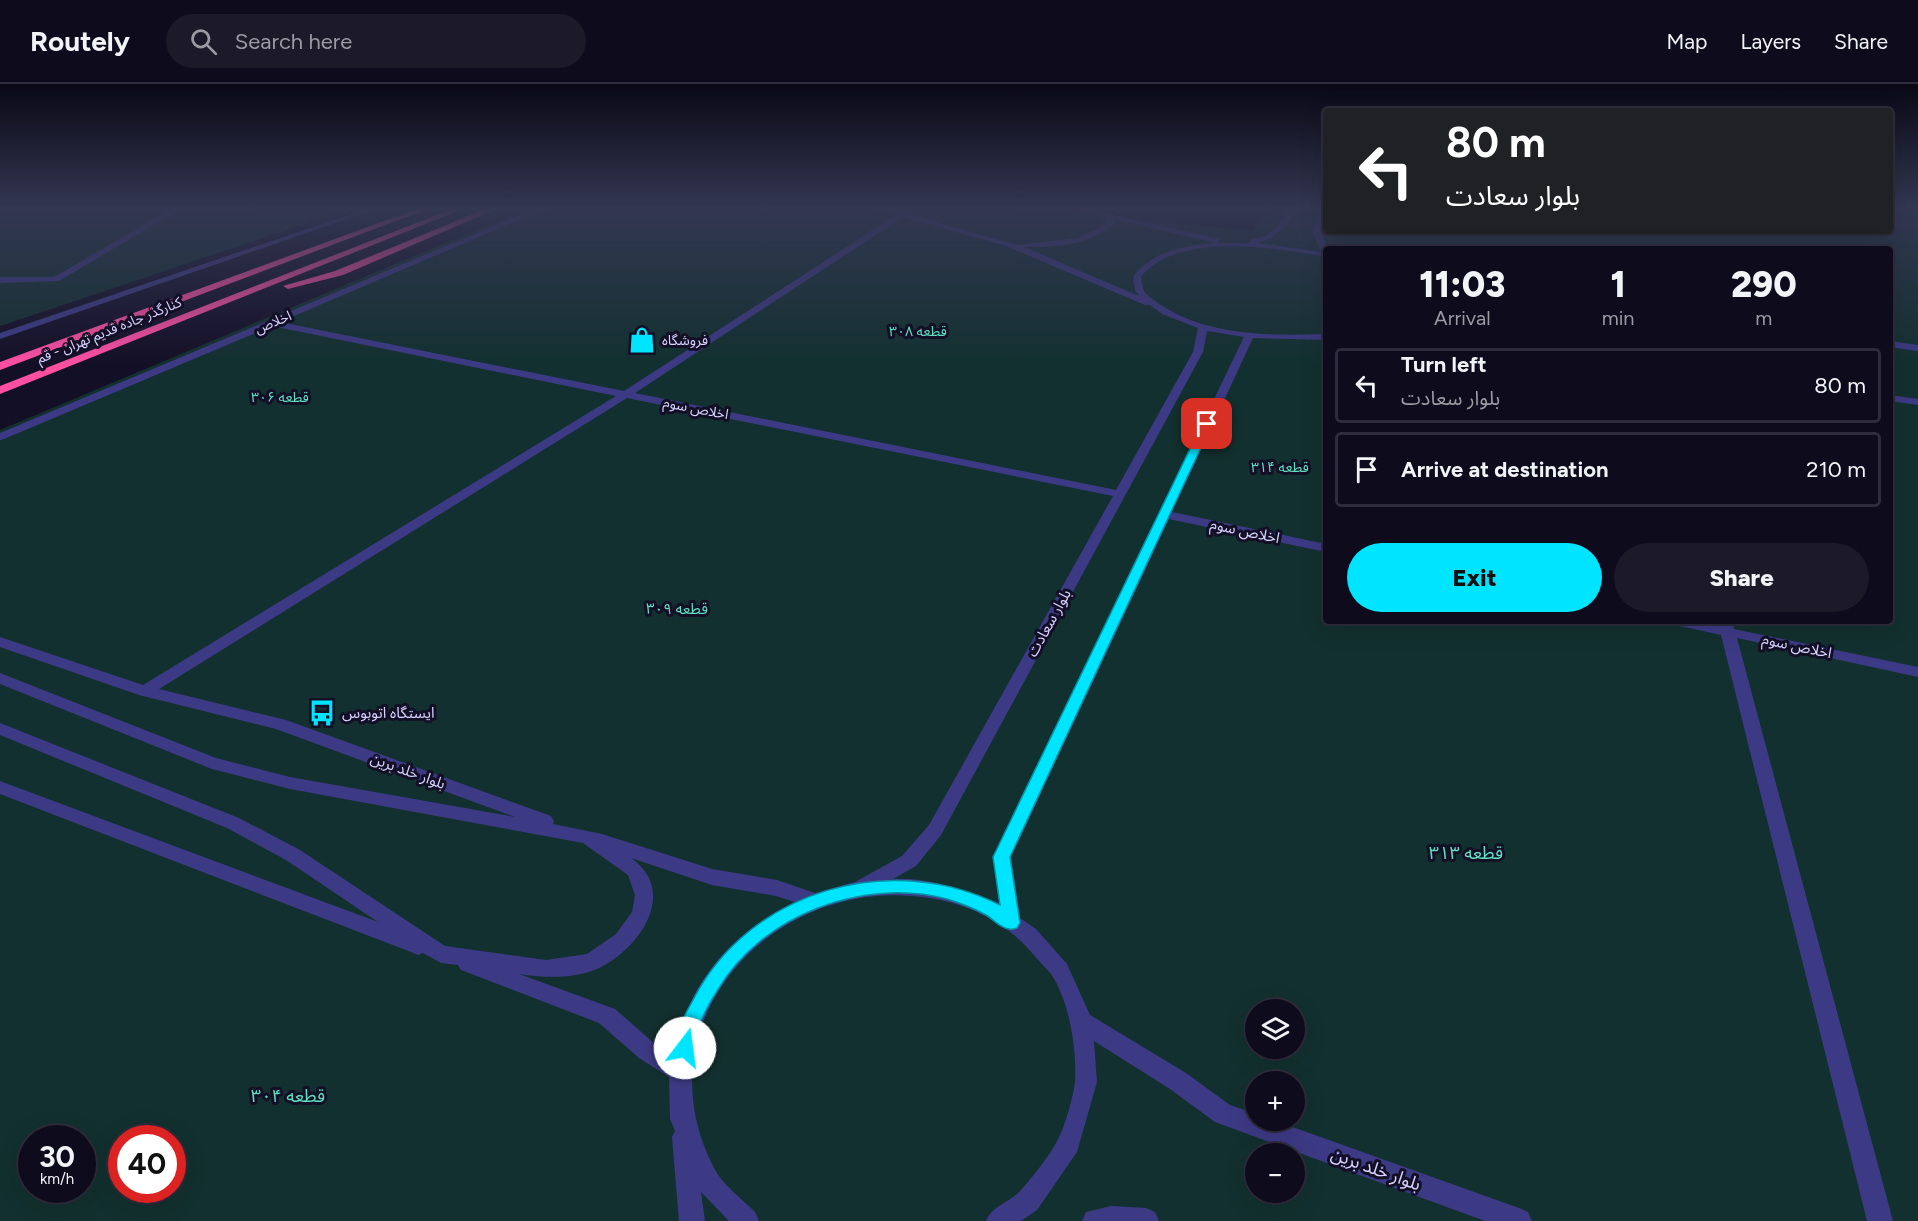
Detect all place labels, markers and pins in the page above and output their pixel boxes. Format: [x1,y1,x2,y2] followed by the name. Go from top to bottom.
[627,325,657,355] shop icon: فروشگاه
[662,332,708,349] place label: فروشگاه
[1181,398,1232,449] pin
[307,698,337,728] bus stop icon: ایستگاه اتوبوس
[342,704,435,722] place label: ایستگاه اتوبوس

